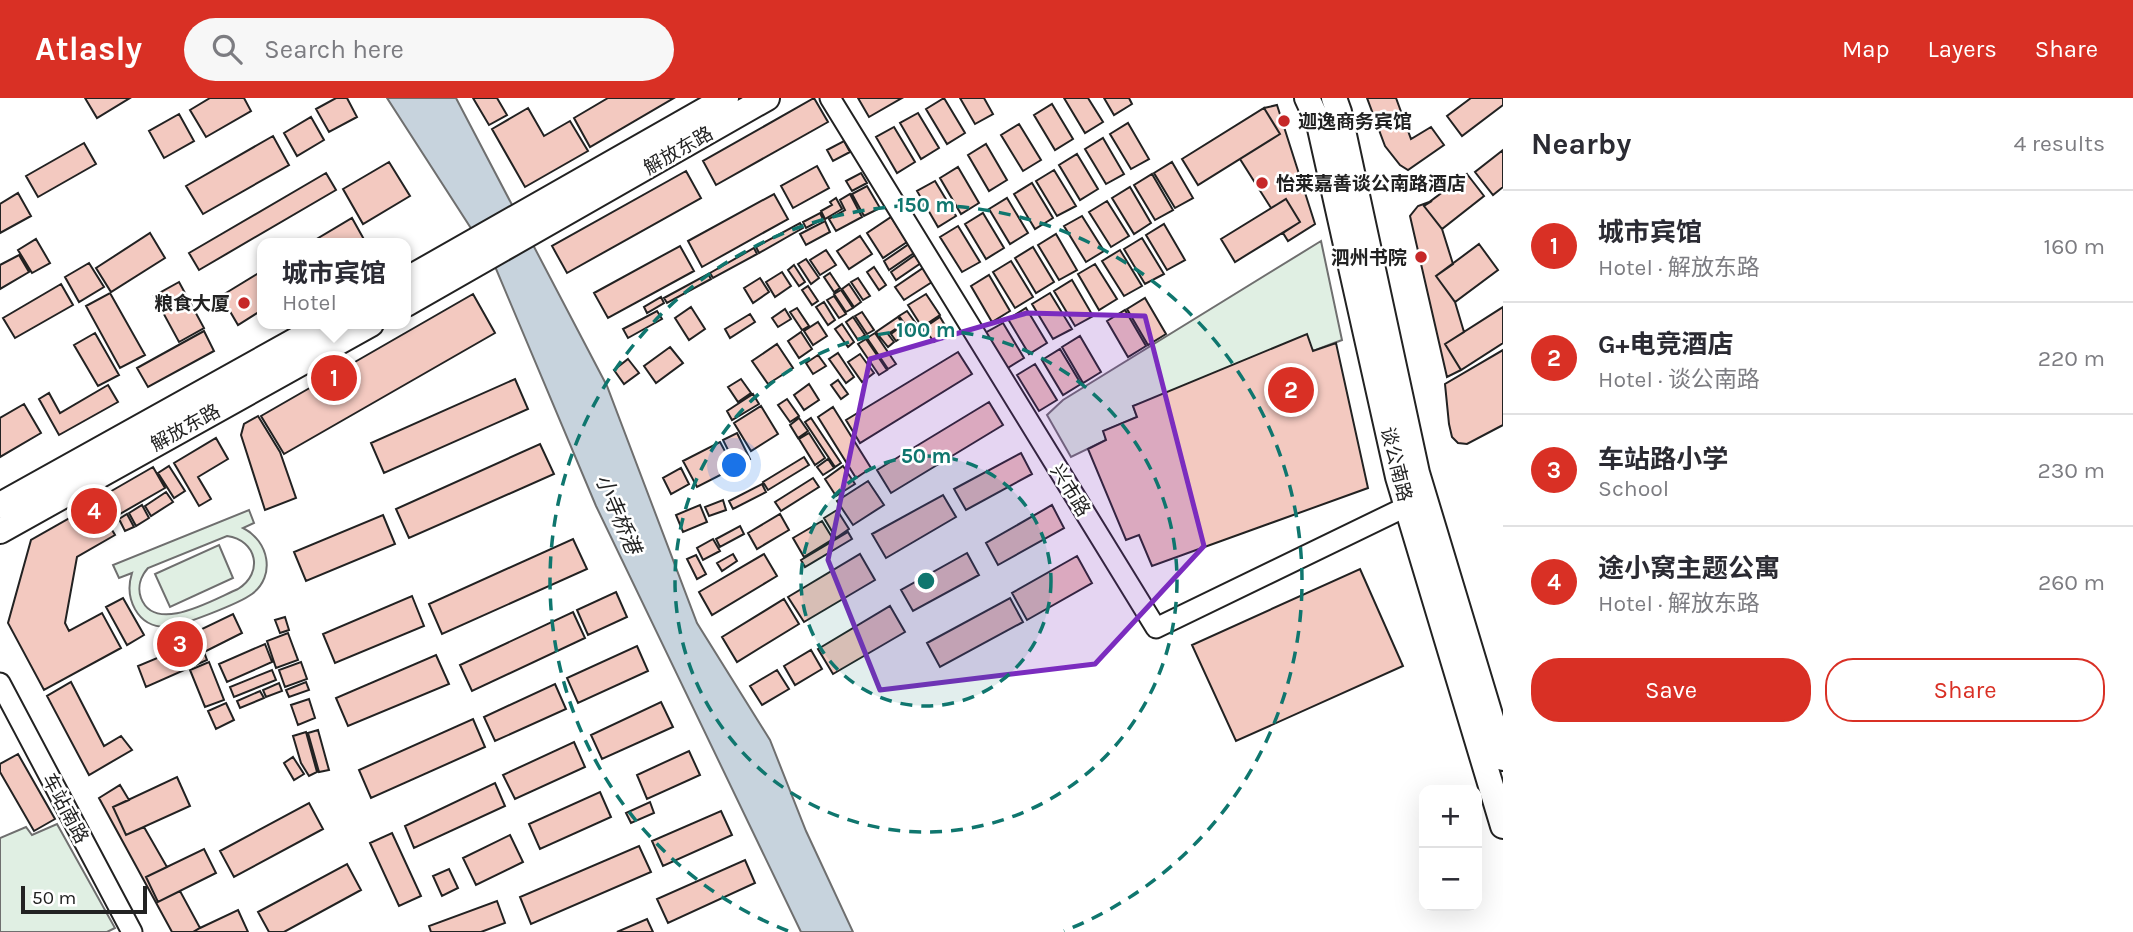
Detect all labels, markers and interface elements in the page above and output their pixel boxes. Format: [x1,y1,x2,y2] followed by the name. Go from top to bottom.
[184,18,674,81] search box
[35,30,142,68] text: Atlasly
[208,30,246,68] icon: search
[264,34,404,65] text: Search here
[1842,35,1890,63] text: Map
[1928,35,1997,63] text: Layers
[2035,35,2098,63] text: Share
[1298,111,1412,133] place label: 迦逸商务宾馆
[1276,113,1292,129] marker: 迦逸商务宾馆
[640,122,717,179] street label: 解放东路
[1531,126,1631,162] text: Nearby
[2013,130,2105,157] text: 4 results
[1276,173,1466,195] place label: 怡莱嘉善谈公南路酒店
[1254,175,1270,191] marker: 怡莱嘉善谈公南路酒店
[897,193,955,217] text: 150 m
[1598,217,1702,248] text: 城市宾馆
[1550,233,1558,260] text: 1
[2044,233,2105,260] text: 160 m
[257,238,411,329] popup
[1331,247,1407,269] place label: 泗州书院
[1413,249,1429,265] marker: 泗州书院
[1598,254,1760,281] text: Hotel · 解放东路
[282,258,386,289] text: 城市宾馆
[282,289,337,316] text: Hotel
[154,293,230,315] place label: 粮食大厦
[236,295,252,311] marker: 粮食大厦
[896,318,956,342] text: 100 m
[1598,329,1734,360] text: G+电竞酒店
[1547,345,1561,372] text: 2
[2038,345,2105,372] text: 220 m
[311,352,357,404] pin: 1
[1268,364,1314,416] pin: 2
[1598,366,1760,393] text: Hotel · 谈公南路
[147,400,224,456] street label: 解放东路
[1376,425,1416,504] street label: 谈公南路
[901,444,951,468] text: 50 m
[1598,444,1728,475] text: 车站路小学
[717,448,751,482] your location
[1547,457,1561,484] text: 3
[2037,457,2105,484] text: 230 m
[1046,461,1095,521] street label: 兴市路
[591,471,647,560] water label: 小寺桥港
[1598,475,1669,502] text: School
[71,485,117,537] pin: 4
[1598,553,1780,584] text: 途小窝主题公寓
[914,569,938,593] centre of rings
[1547,569,1561,596] text: 4
[2038,569,2105,596] text: 260 m
[1598,590,1760,617] text: Hotel · 解放东路
[157,618,203,670] pin: 3
[1531,658,1811,722] button: Save
[1825,658,2105,722] button: Share
[38,770,93,847] street label: 车站南路
[1419,785,1482,911] map controls
[1419,785,1482,848] button: +
[1419,848,1482,911] button: −
[21,883,147,915] scale bar
[32,887,76,909] text: 50 m

